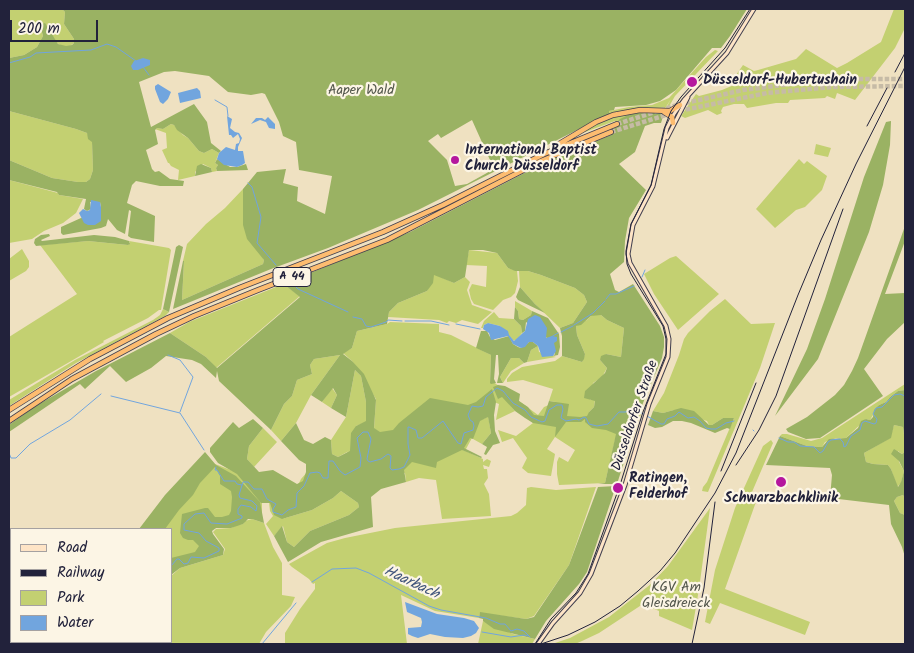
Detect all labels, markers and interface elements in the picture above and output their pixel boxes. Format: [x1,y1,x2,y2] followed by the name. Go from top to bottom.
[12,10,100,42] scale bar
[18,17,60,41] text: 200 m
[703,74,857,90] place label: Düsseldorf-Hubertushain
[685,75,699,89] marker: Düsseldorf-Hubertushain
[328,84,394,100] park label: Aaper Wald
[465,144,597,176] place label: International Baptist Church Düsseldorf
[449,154,461,166] marker: International Baptist Church Düsseldorf
[273,268,311,286] road number: A 44
[609,359,663,473] street label: Düsseldorfer Straße
[629,472,687,504] place label: Ratingen, Felderhof
[774,475,788,489] marker: Schwarzbachklinik
[611,481,625,495] marker: Ratingen, Felderhof
[724,492,838,508] place label: Schwarzbachklinik
[10,528,172,643] legend
[57,536,87,560] text: Road
[57,561,104,585] text: Railway
[381,563,441,605] water label: Haarbach
[642,581,710,614] park label: KGV Am Gleisdreieck
[57,586,84,610] text: Park
[57,611,93,635] text: Water

